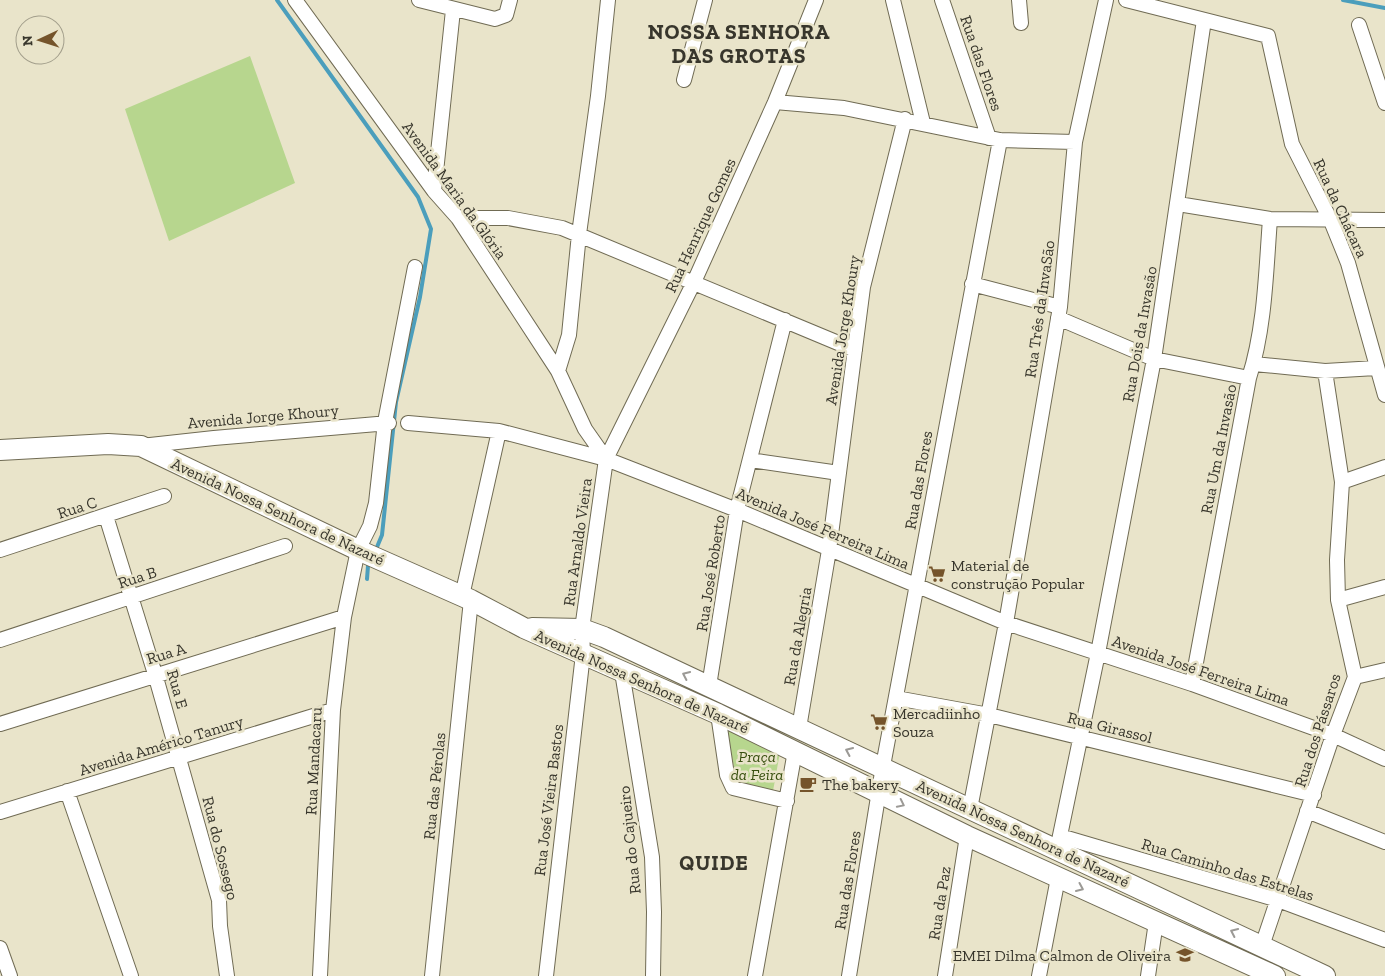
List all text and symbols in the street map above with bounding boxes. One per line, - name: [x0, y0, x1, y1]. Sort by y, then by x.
- street label: Rua das Flores: [956, 13, 1007, 114]
- north arrow: [15, 15, 65, 65]
- district label: NOSSA SENHORA DAS GROTAS: [648, 19, 830, 68]
- text: N: [19, 35, 36, 47]
- street label: Avenida Maria da Glória: [398, 118, 511, 263]
- street label: Rua Henrique Gomes: [661, 155, 740, 295]
- street label: Rua da Chácara: [1309, 156, 1372, 261]
- street label: Rua Três da InvaSão: [1020, 239, 1059, 379]
- street label: Avenida Jorge Khoury: [821, 253, 864, 406]
- street label: Rua Dois da Invasão: [1118, 265, 1161, 404]
- street label: Rua Um da Invasão: [1197, 383, 1240, 516]
- street label: Avenida Jorge Khoury: [187, 400, 340, 433]
- street label: Rua das Flores: [900, 429, 937, 531]
- street label: Avenida Nossa Senhora de Nazaré: [168, 454, 387, 569]
- street label: Rua Arnaldo Vieira: [559, 477, 596, 607]
- street label: Avenida José Ferreira Lima: [733, 483, 912, 574]
- street label: Rua C: [55, 492, 99, 523]
- street label: Rua José Roberto: [692, 513, 729, 633]
- place label: Material de construção Popular: [951, 556, 1085, 593]
- street label: Rua B: [115, 562, 159, 593]
- supermarket icon: Material de construção Popular: [927, 564, 947, 584]
- street label: Rua da Alegria: [779, 585, 816, 687]
- street label: Avenida Nossa Senhora de Nazaré: [532, 625, 752, 737]
- street label: Avenida José Ferreira Lima: [1110, 631, 1292, 710]
- street label: Rua A: [144, 638, 189, 668]
- street label: Rua E: [163, 667, 192, 711]
- one-way arrow: [682, 671, 691, 682]
- street label: Rua dos Pássaros: [1290, 671, 1345, 789]
- place label: Mercadiinho Souza: [893, 704, 980, 741]
- street label: Rua Mandacaru: [301, 706, 326, 816]
- street label: Rua Girassol: [1066, 708, 1154, 747]
- street label: Avenida Américo Tanury: [77, 711, 246, 779]
- supermarket icon: Mercadiinho Souza: [869, 712, 889, 732]
- street label: Rua José Vieira Bastos: [530, 723, 567, 877]
- street label: Rua das Pérolas: [419, 732, 450, 841]
- park label: Praça da Feira: [731, 747, 783, 784]
- one-way arrow: [845, 747, 854, 757]
- cafe icon: The bakery: [798, 774, 818, 794]
- place label: The bakery: [822, 775, 900, 794]
- street label: Avenida Nossa Senhora de Nazaré: [913, 776, 1132, 891]
- street label: Rua do Cajueiro: [614, 785, 645, 895]
- street label: Rua do Sossego: [198, 794, 243, 902]
- one-way arrow: [896, 798, 905, 808]
- street label: Rua das Flores: [830, 829, 865, 931]
- street label: Rua Caminho das Estrelas: [1139, 834, 1316, 905]
- district label: QUIDE: [679, 850, 749, 875]
- street label: Rua da Paz: [924, 865, 955, 941]
- one-way arrow: [1075, 882, 1084, 893]
- one-way arrow: [1230, 928, 1239, 939]
- school or university icon: EMEI Dilma Calmon de Oliveira: [1175, 945, 1195, 965]
- place label: EMEI Dilma Calmon de Oliveira: [953, 946, 1171, 965]

